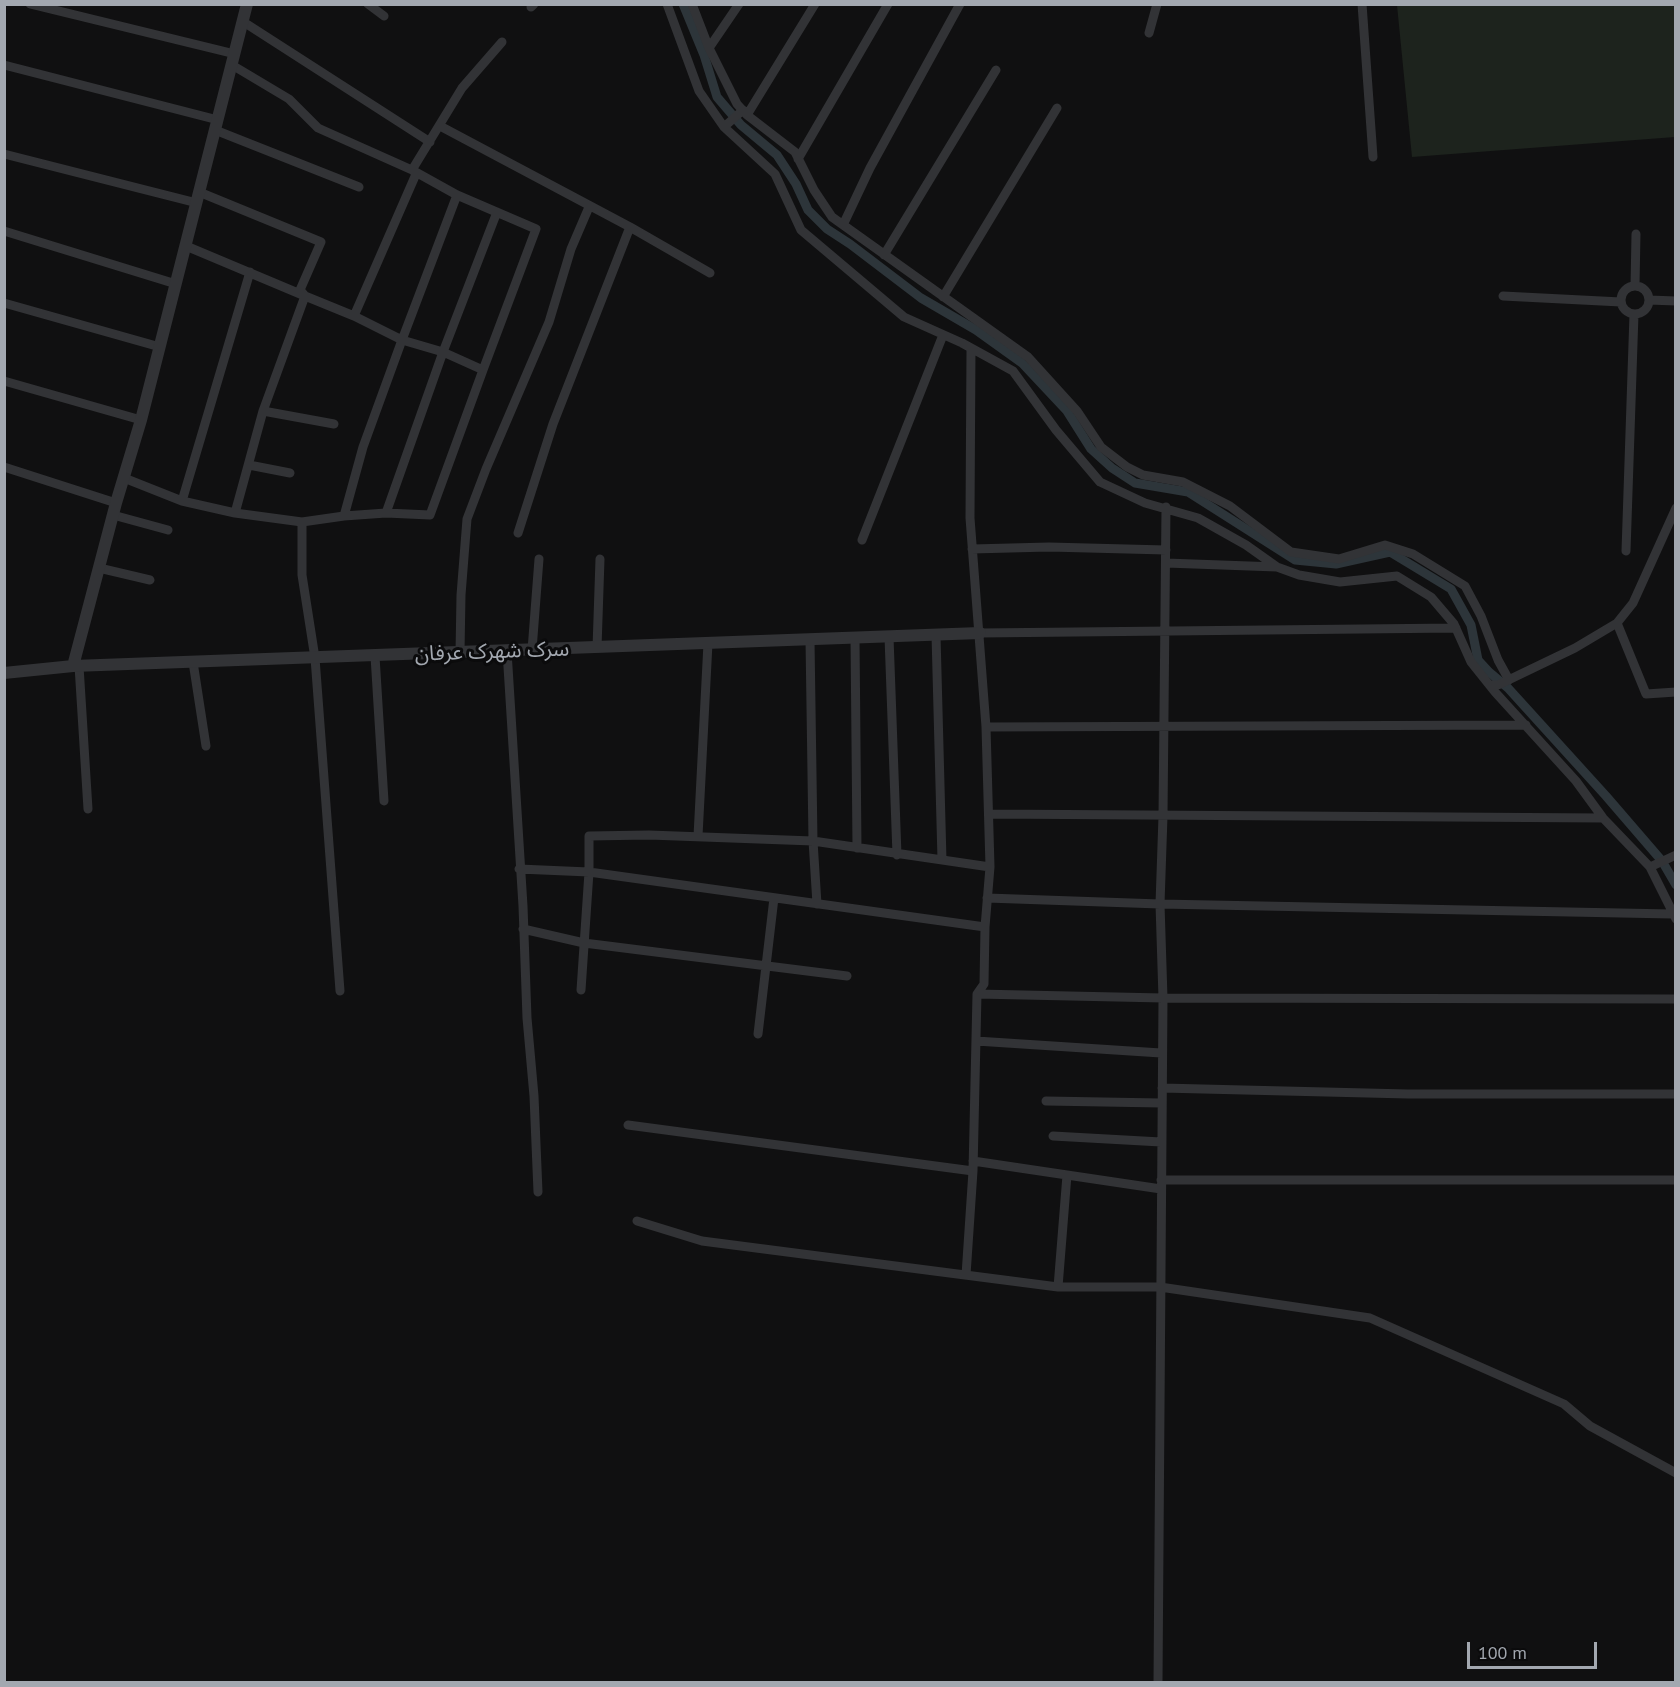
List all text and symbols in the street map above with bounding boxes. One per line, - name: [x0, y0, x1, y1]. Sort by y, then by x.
- street label: سرک شهرک عرفان: [414, 637, 570, 667]
- scale bar: [1470, 1630, 1600, 1668]
- text: 100 m: [1478, 1641, 1527, 1664]

